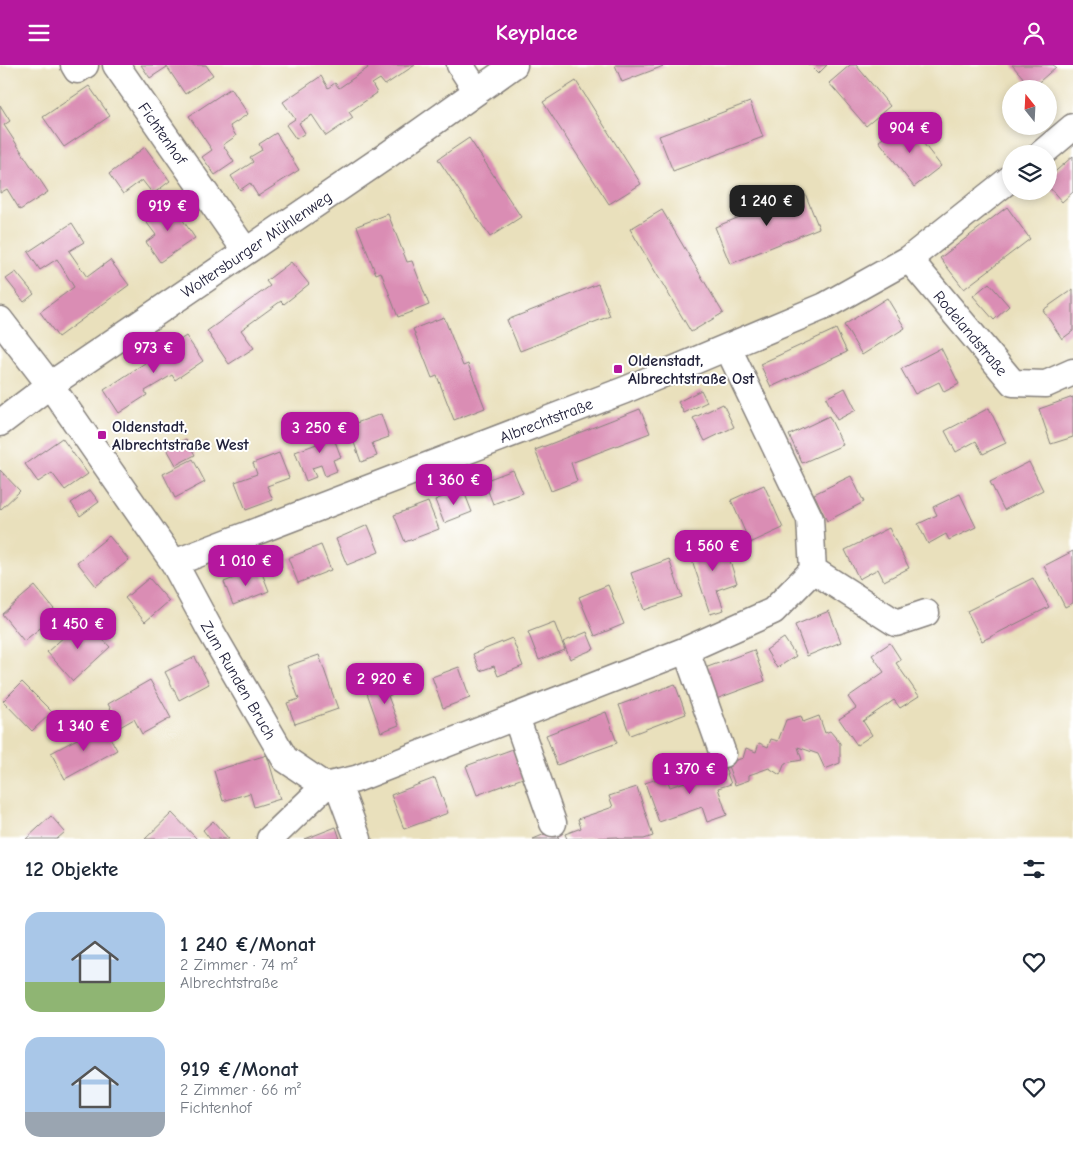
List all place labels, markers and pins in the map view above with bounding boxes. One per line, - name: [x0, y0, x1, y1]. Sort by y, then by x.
- pin: 904 €: [875, 111, 945, 154]
- pin: 1 240 €: [721, 185, 813, 227]
- pin: 919 €: [133, 189, 203, 232]
- pin: 973 €: [119, 331, 189, 374]
- place label: Oldenstadt, Albrechtstraße Ost: [628, 352, 755, 388]
- marker: Oldenstadt, Albrechtstraße Ost: [612, 363, 624, 375]
- pin: 3 250 €: [274, 411, 366, 454]
- place label: Oldenstadt, Albrechtstraße West: [112, 418, 249, 454]
- marker: Oldenstadt, Albrechtstraße West: [96, 429, 108, 441]
- pin: 1 360 €: [408, 463, 500, 506]
- pin: 1 560 €: [667, 529, 759, 572]
- pin: 1 010 €: [200, 545, 292, 587]
- pin: 1 450 €: [32, 607, 124, 650]
- pin: 2 920 €: [339, 663, 431, 705]
- pin: 1 340 €: [38, 709, 130, 752]
- pin: 1 370 €: [644, 753, 736, 795]

